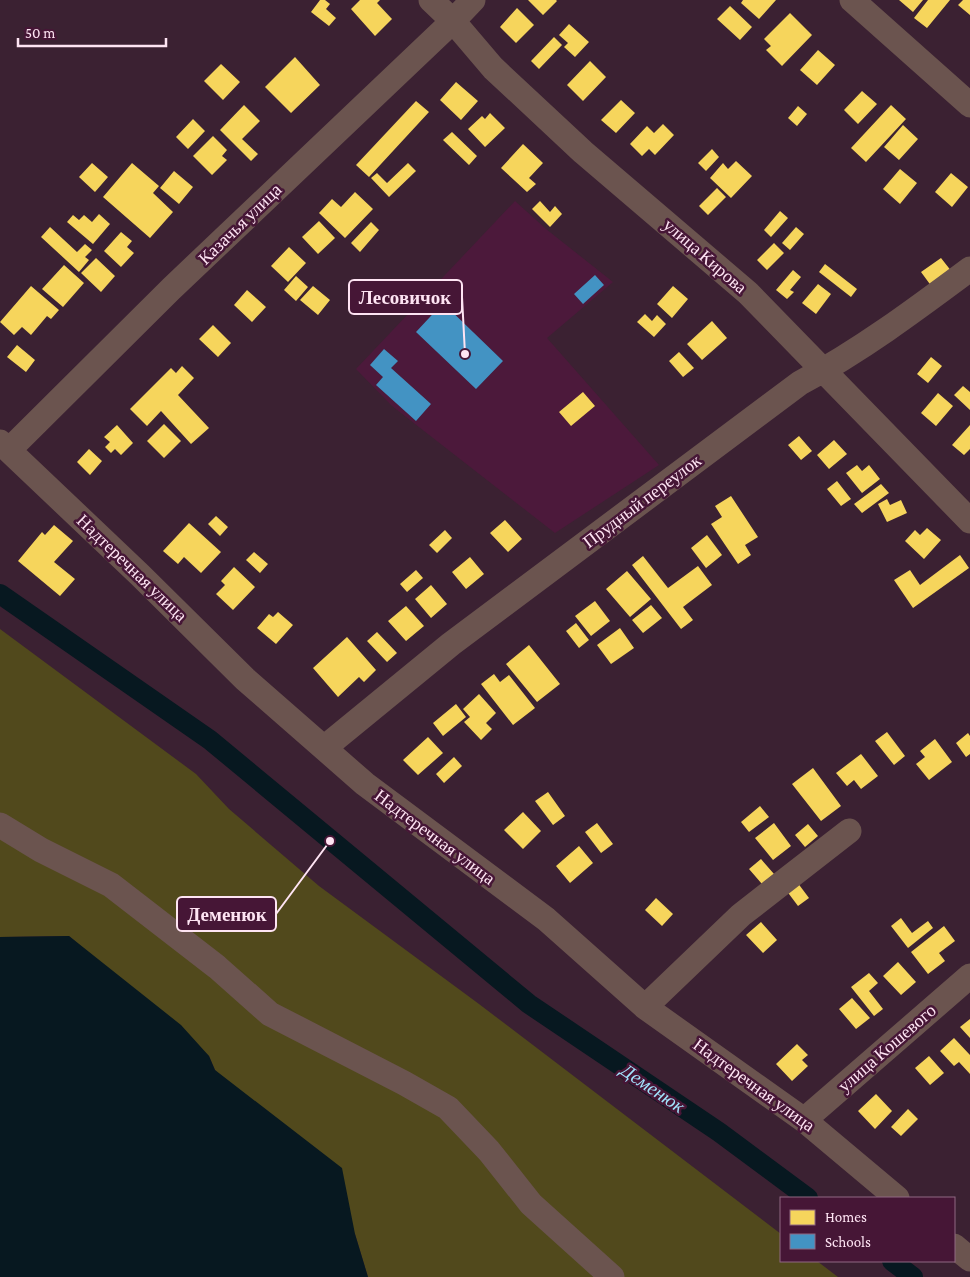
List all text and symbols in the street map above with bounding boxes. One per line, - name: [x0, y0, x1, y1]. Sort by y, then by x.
- scale bar: [18, 15, 165, 47]
- text: 50 m: [25, 25, 55, 41]
- street label: Казачья улица: [194, 179, 286, 269]
- street label: улица Кирова: [659, 214, 751, 298]
- callout: Лесовичок: [349, 280, 462, 314]
- text: Лесовичок: [359, 287, 451, 308]
- street label: Прудный переулок: [579, 450, 705, 552]
- street label: Надтеречная улица: [73, 510, 191, 626]
- street label: Надтеречная улица: [371, 785, 499, 889]
- callout: Деменюк: [177, 897, 276, 931]
- text: Деменюк: [187, 904, 267, 925]
- street label: улица Кошевого: [834, 1000, 940, 1096]
- street label: Надтеречная улица: [689, 1034, 819, 1136]
- water label: Деменюк: [615, 1058, 690, 1118]
- legend: [780, 1197, 955, 1262]
- text: Homes: [825, 1209, 867, 1225]
- text: Schools: [825, 1234, 871, 1250]

